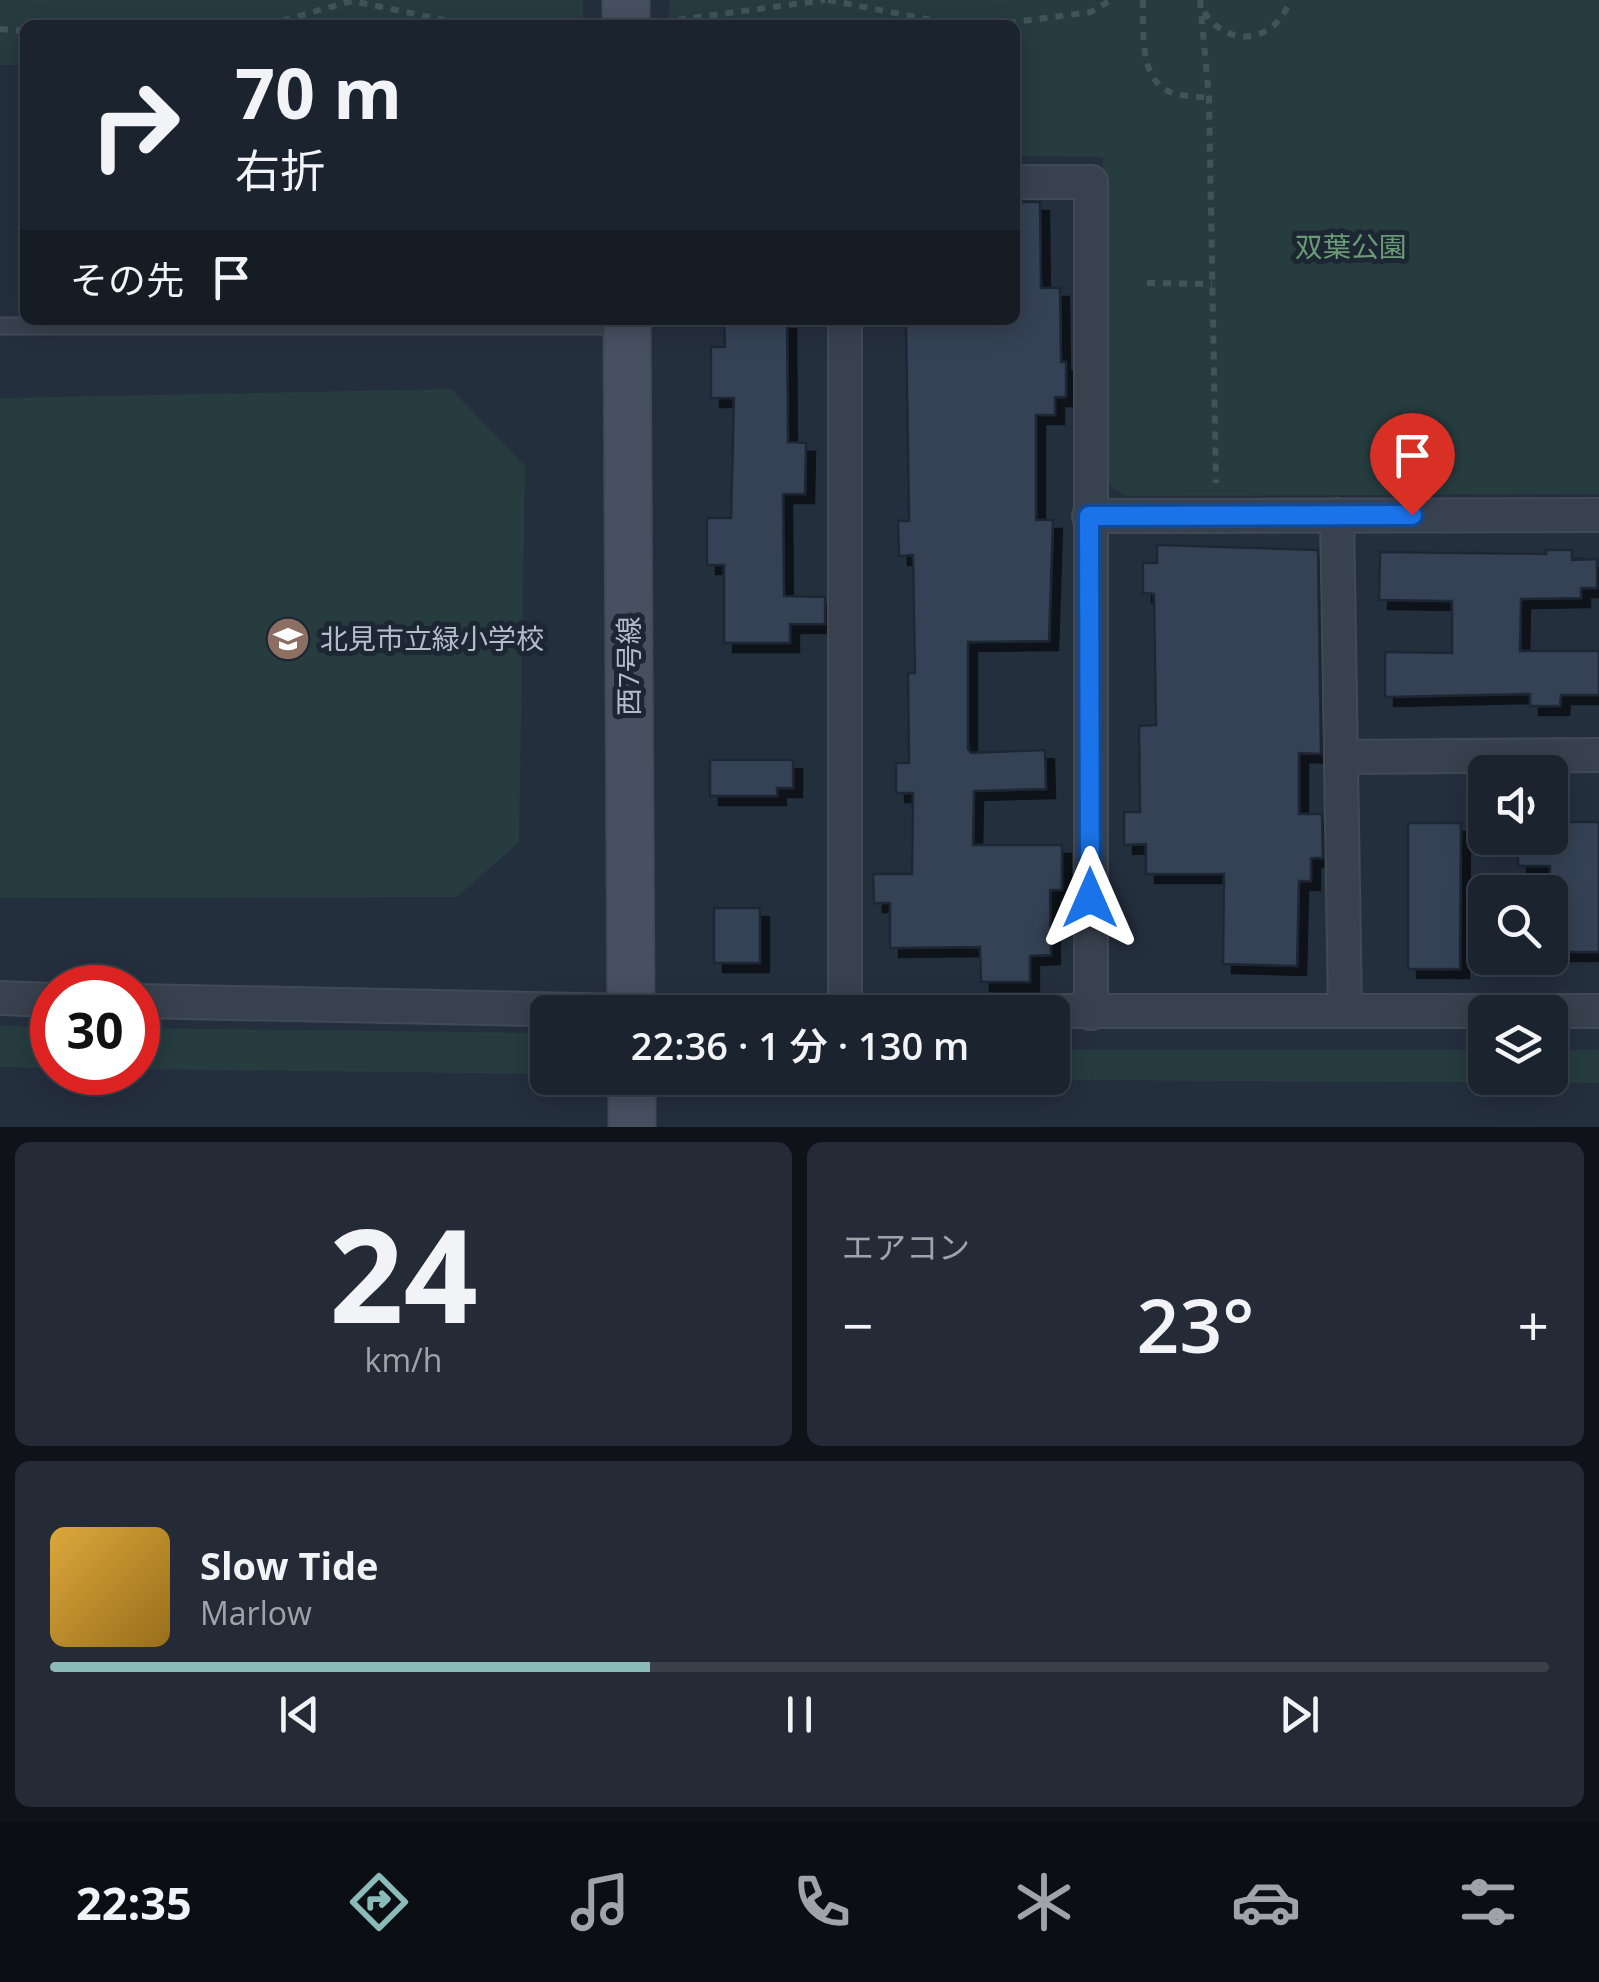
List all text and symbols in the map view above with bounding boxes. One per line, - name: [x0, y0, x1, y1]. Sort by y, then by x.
- text: 70 m: [235, 44, 402, 140]
- icon: right: [70, 60, 200, 190]
- text: 右折: [235, 139, 325, 200]
- park label: 双葉公園: [1295, 227, 1407, 265]
- icon: arrive: [204, 250, 259, 305]
- text: その先: [70, 253, 184, 305]
- pin: [1370, 413, 1455, 516]
- icon: arrive: [1385, 428, 1440, 483]
- school or university icon: 北見市立緑小学校: [265, 616, 311, 662]
- street label: 西7号線: [609, 616, 647, 716]
- place label: 北見市立緑小学校: [320, 619, 544, 657]
- map controls: [1468, 755, 1568, 1095]
- button: sound: [1468, 755, 1568, 855]
- position arrow: [1038, 846, 1142, 950]
- button: search: [1468, 875, 1568, 975]
- speed limit sign: 30: [30, 965, 160, 1095]
- button: layers: [1468, 995, 1568, 1095]
- text: 22:36 · 1 分 · 130 m: [631, 1019, 969, 1071]
- text: 24: [329, 1184, 478, 1361]
- text: エアコン: [842, 1225, 970, 1268]
- text: 23°: [1137, 1273, 1254, 1375]
- text: −: [842, 1287, 873, 1362]
- text: +: [1518, 1287, 1549, 1362]
- text: km/h: [365, 1338, 442, 1381]
- text: Slow Tide: [200, 1539, 379, 1591]
- text: Marlow: [200, 1591, 312, 1634]
- icon: previous: [272, 1687, 327, 1742]
- icon: pause: [772, 1687, 827, 1742]
- icon: next: [1272, 1687, 1327, 1742]
- icon: directions: [344, 1867, 414, 1937]
- icon: music: [565, 1867, 635, 1937]
- icon: phone: [787, 1867, 857, 1937]
- icon: climate: [1009, 1867, 1079, 1937]
- icon: car: [1231, 1867, 1301, 1937]
- icon: filters: [1453, 1867, 1523, 1937]
- text: 22:35: [76, 1872, 192, 1933]

